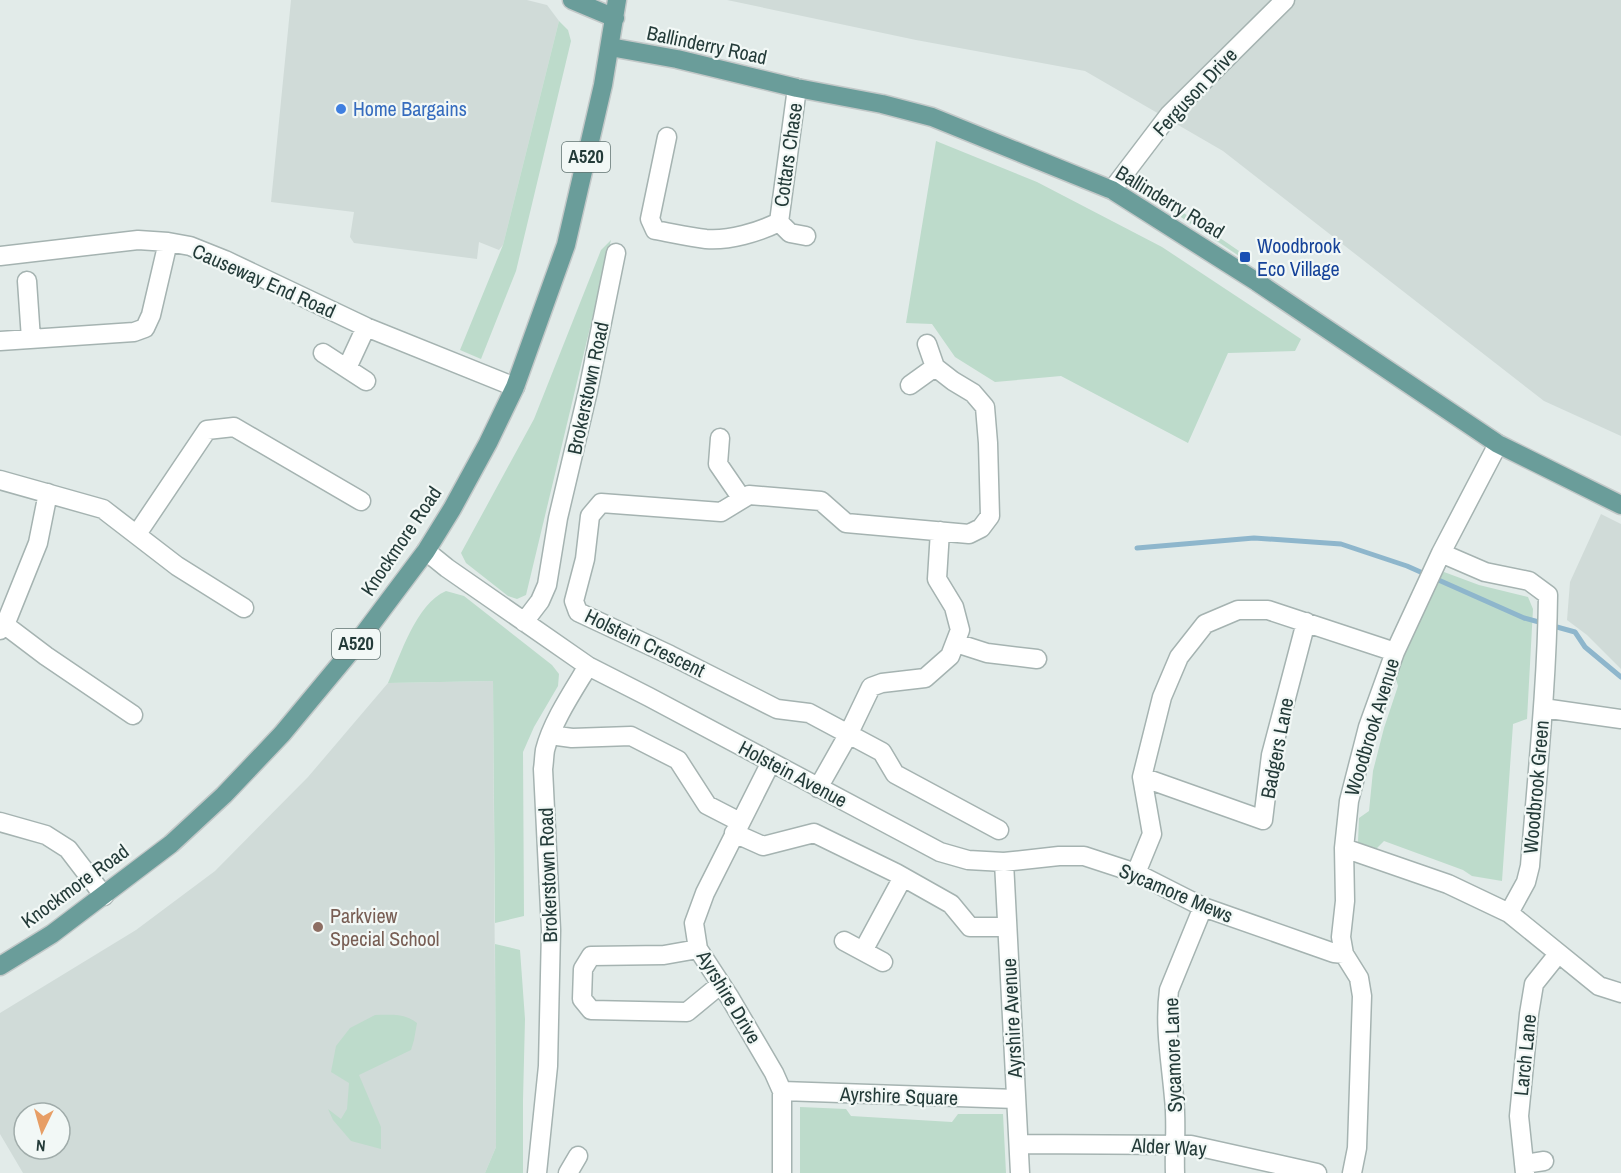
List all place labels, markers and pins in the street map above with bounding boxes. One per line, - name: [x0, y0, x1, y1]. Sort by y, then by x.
- place label: Home Bargains: [353, 95, 467, 122]
- marker: Home Bargains: [334, 102, 348, 116]
- place label: Woodbrook Eco Village: [1257, 232, 1341, 282]
- marker: Woodbrook Eco Village: [1238, 250, 1252, 264]
- place label: Parkview Special School: [330, 902, 439, 952]
- marker: Parkview Special School: [311, 920, 325, 934]

